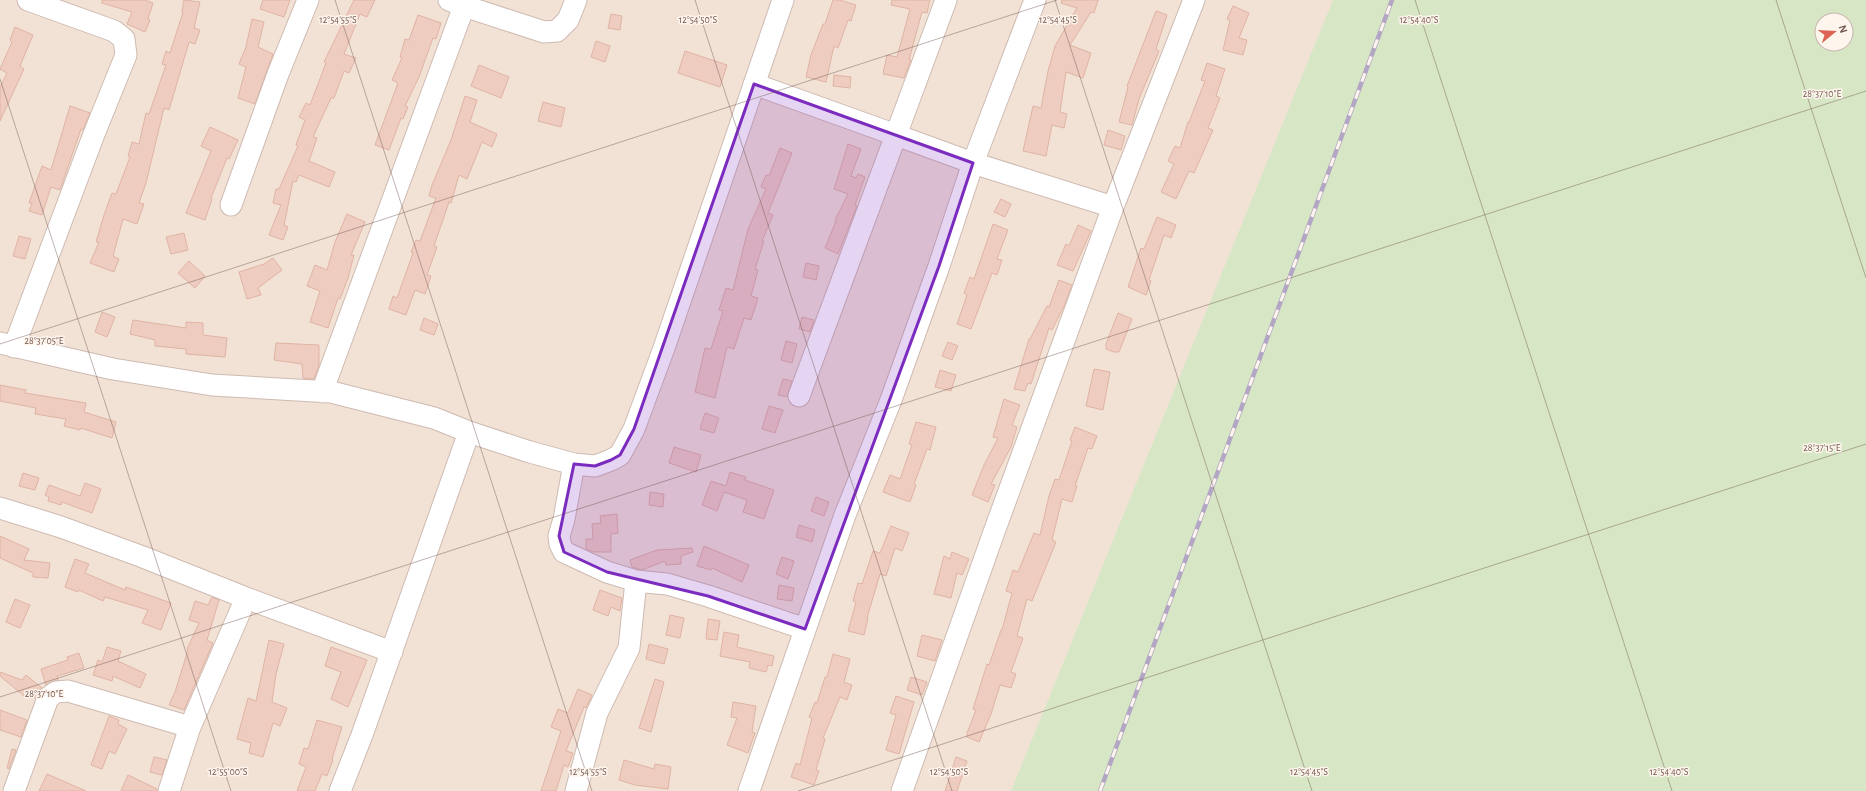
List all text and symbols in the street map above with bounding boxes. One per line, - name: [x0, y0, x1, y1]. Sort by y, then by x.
- north arrow: [1814, 12, 1854, 52]
- text: 12°54'55"S: [319, 15, 357, 25]
- text: 12°54'50"S: [679, 15, 718, 25]
- text: 12°54'45"S: [1039, 15, 1077, 25]
- text: 12°54'40"S: [1399, 15, 1439, 25]
- text: N: [1837, 24, 1849, 34]
- text: 28°37'10"E: [1803, 89, 1841, 99]
- text: 28°37'05"E: [24, 336, 64, 346]
- text: 28°37'15"E: [1803, 443, 1841, 453]
- text: 28°37'10"E: [25, 689, 63, 699]
- text: 12°55'00"S: [208, 767, 248, 777]
- text: 12°54'55"S: [569, 767, 607, 777]
- text: 12°54'50"S: [930, 767, 969, 777]
- text: 12°54'45"S: [1290, 767, 1328, 777]
- text: 12°54'40"S: [1649, 767, 1689, 777]

